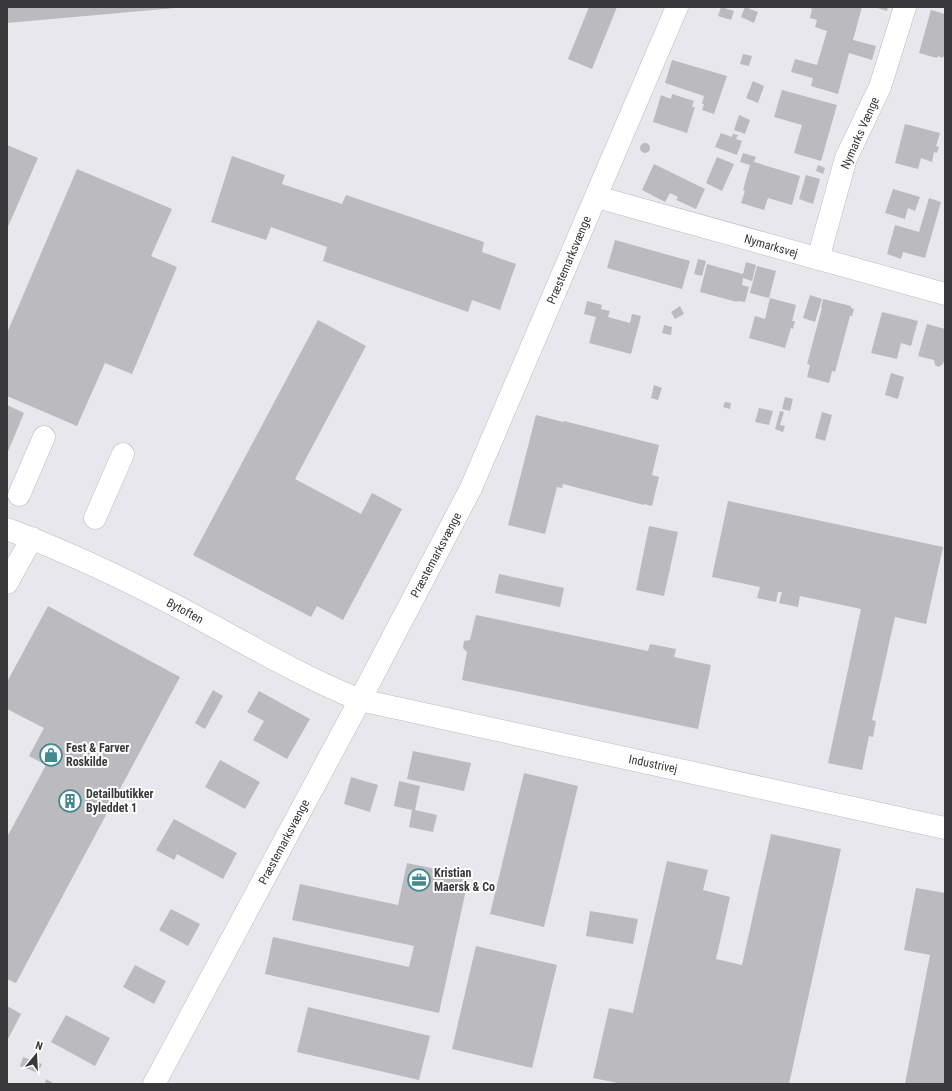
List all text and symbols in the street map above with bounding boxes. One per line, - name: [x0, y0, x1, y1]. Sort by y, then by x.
- street label: Nymarks Vænge: [838, 94, 882, 171]
- street label: Præstemarksvænge: [544, 214, 594, 306]
- street label: Nymarksvej: [743, 232, 799, 260]
- street label: Præstemarksvænge: [408, 510, 464, 600]
- street label: Bytoften: [164, 595, 206, 627]
- place label: Fest & Farver Roskilde: [66, 741, 129, 769]
- shop icon: Fest & Farver Roskilde: [38, 742, 64, 768]
- street label: Industrivej: [627, 752, 679, 776]
- place label: Detailbutikker Byleddet 1: [86, 787, 154, 815]
- building icon: Detailbutikker Byleddet 1: [57, 788, 83, 814]
- street label: Præstemarksvænge: [256, 797, 312, 887]
- place label: Kristian Maersk & Co: [434, 866, 495, 894]
- office icon: Kristian Maersk & Co: [406, 867, 432, 893]
- north arrow: [16, 1035, 56, 1075]
- text: N: [34, 1039, 44, 1053]

